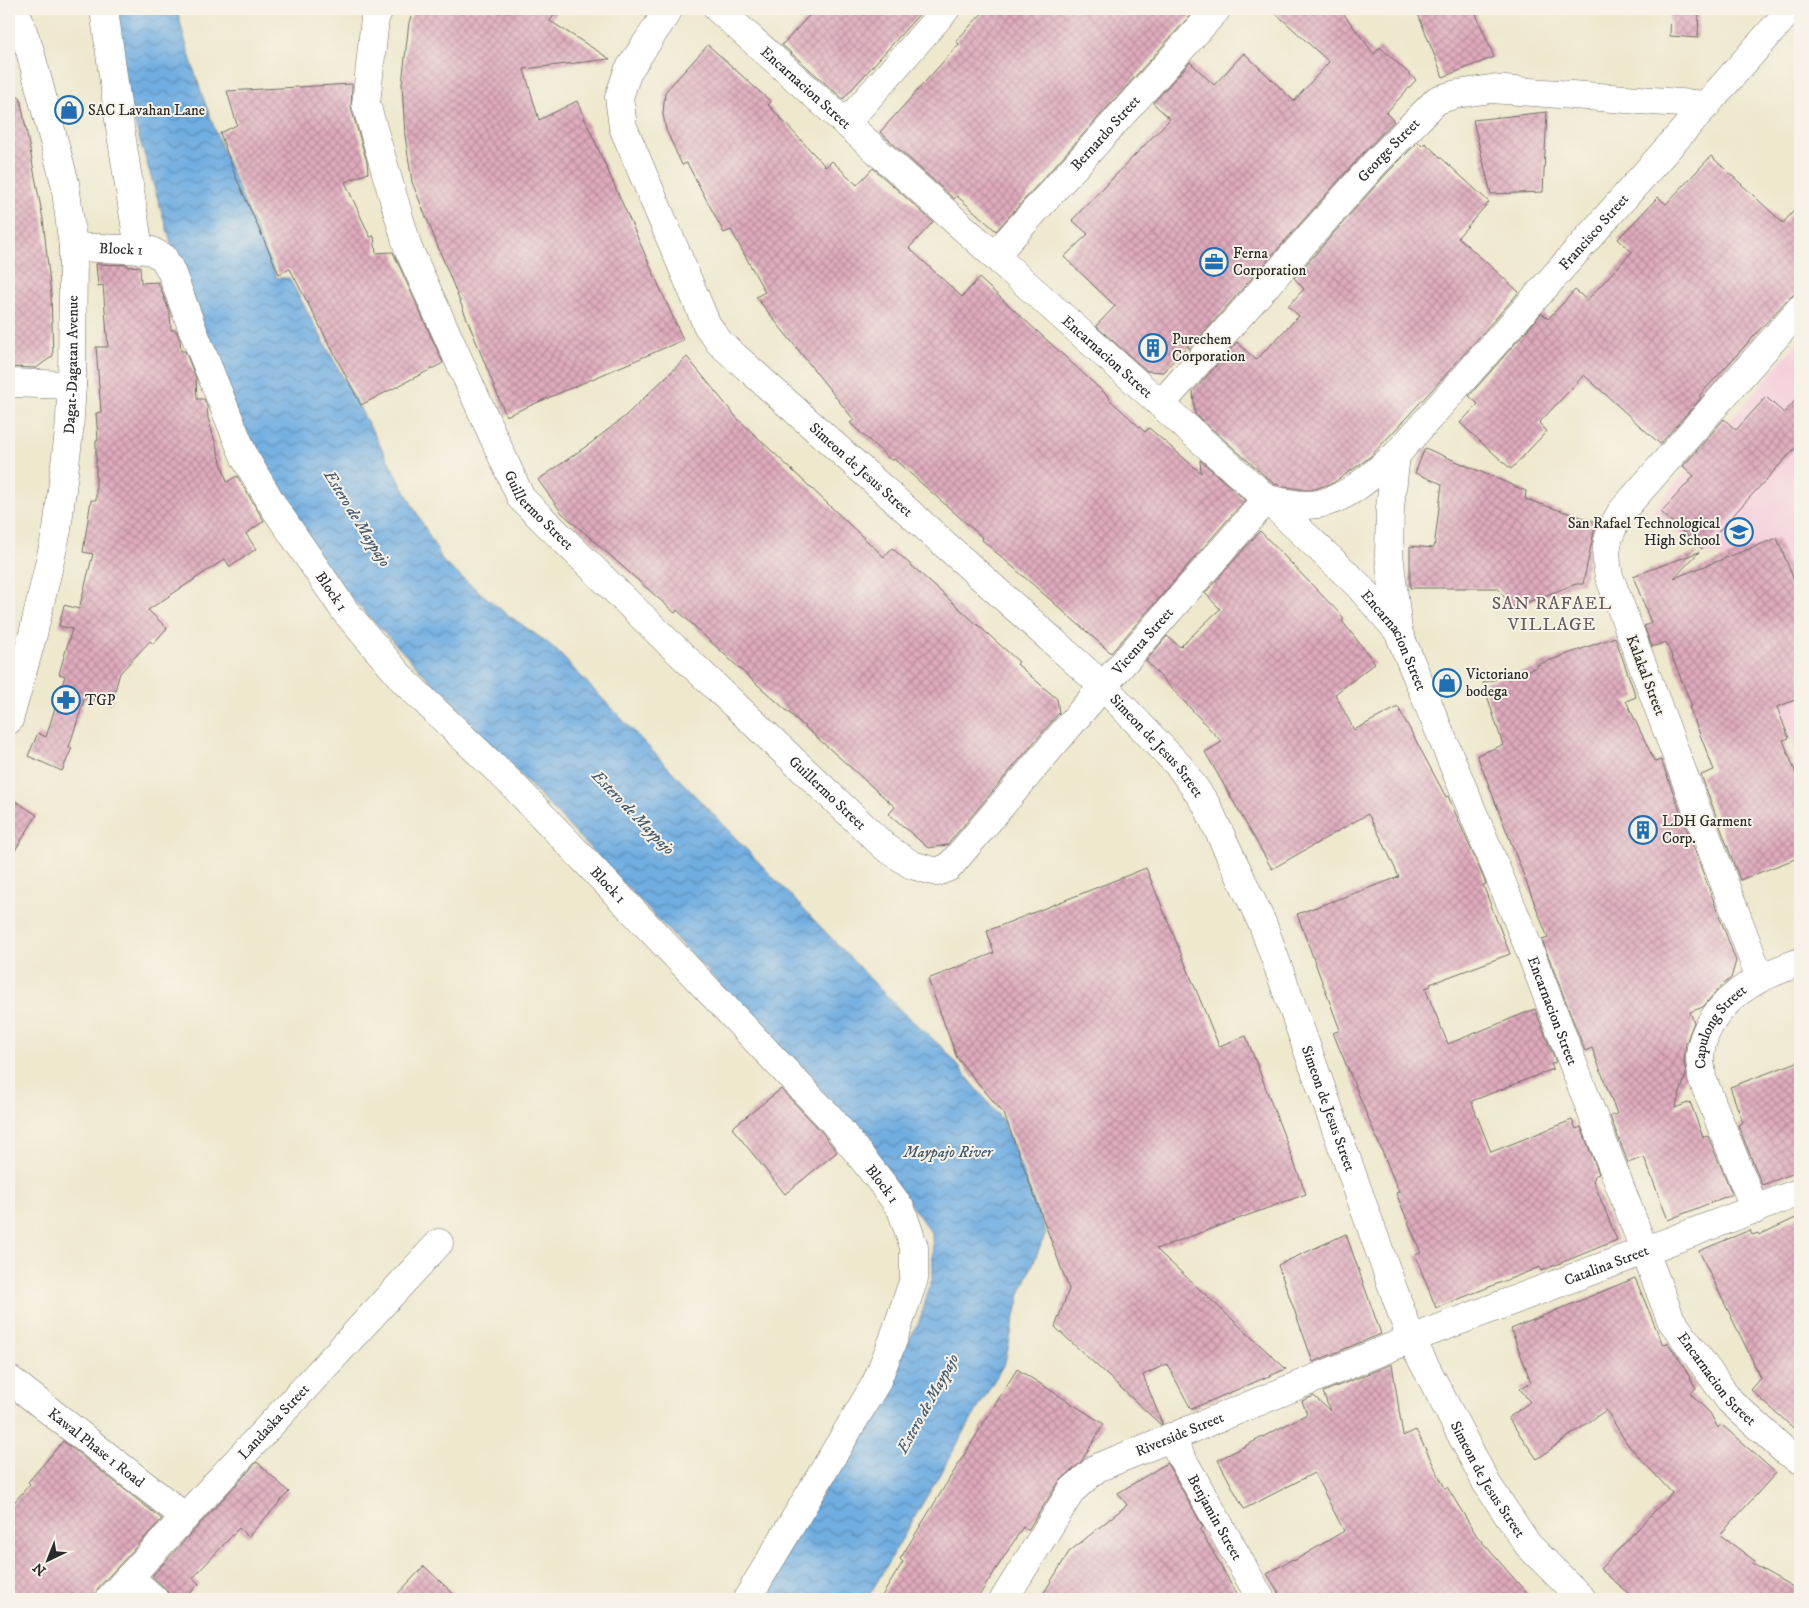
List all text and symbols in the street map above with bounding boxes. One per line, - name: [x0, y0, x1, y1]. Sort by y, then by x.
- street label: Encarnacion Street: [756, 42, 855, 134]
- street label: Bernardo Street: [1067, 92, 1144, 175]
- shop icon: SAC Lavahan Lane: [54, 95, 84, 125]
- place label: SAC Lavahan Lane: [88, 101, 205, 120]
- street label: George Street: [1354, 114, 1424, 186]
- street label: Francisco Street: [1555, 190, 1633, 274]
- street label: Block 1: [99, 239, 143, 260]
- place label: Ferna Corporation: [1233, 244, 1306, 280]
- office icon: Ferna Corporation: [1199, 247, 1229, 277]
- street label: Dagat-Dagatan Avenue: [60, 295, 83, 435]
- street label: Encarnacion Street: [1058, 311, 1157, 403]
- place label: Purechem Corporation: [1172, 330, 1245, 366]
- building icon: Purechem Corporation: [1138, 333, 1168, 363]
- street label: Simeon de Jesus Street: [805, 419, 917, 521]
- water label: Estero de Maypajo: [319, 466, 395, 571]
- street label: Guillermo Street: [500, 467, 578, 554]
- place label: San Rafael Technological High School: [1568, 514, 1720, 550]
- school or university icon: San Rafael Technological High School: [1724, 517, 1754, 547]
- street label: Block 1: [311, 568, 351, 615]
- street label: Encarnacion Street: [1356, 586, 1431, 694]
- district label: SAN RAFAEL VILLAGE: [1492, 593, 1612, 636]
- street label: Vicenta Street: [1108, 603, 1178, 680]
- street label: Kalakal Street: [1621, 632, 1670, 718]
- place label: Victoriano bodega: [1465, 665, 1529, 701]
- shop icon: Victoriano bodega: [1432, 668, 1462, 698]
- pharmacy icon: TGP: [51, 685, 81, 715]
- street label: Simeon de Jesus Street: [1106, 690, 1208, 801]
- place label: TGP: [85, 691, 116, 710]
- street label: Guillermo Street: [785, 752, 870, 834]
- water label: Estero de Maypajo: [587, 765, 679, 859]
- place label: LDH Garment Corp.: [1662, 812, 1752, 848]
- building icon: LDH Garment Corp.: [1628, 815, 1658, 845]
- street label: Block 1: [586, 863, 630, 908]
- street label: Encarnacion Street: [1523, 954, 1582, 1068]
- street label: Capulong Street: [1691, 980, 1751, 1070]
- street label: Simeon de Jesus Street: [1297, 1043, 1359, 1174]
- water label: Maypajo River: [903, 1142, 994, 1162]
- street label: Block 1: [861, 1161, 903, 1207]
- street label: Catalina Street: [1562, 1241, 1652, 1290]
- street label: Encarnacion Street: [1673, 1329, 1760, 1430]
- water label: Estero de Maypajo: [892, 1350, 963, 1457]
- street label: Landaska Street: [234, 1380, 314, 1464]
- street label: Kawal Phase 1 Road: [44, 1404, 149, 1492]
- street label: Riverside Street: [1133, 1408, 1227, 1461]
- street label: Simeon de Jesus Street: [1446, 1418, 1529, 1542]
- street label: Benjamin Street: [1183, 1471, 1246, 1564]
- north arrow: [22, 1536, 72, 1586]
- text: N: [29, 1558, 50, 1579]

